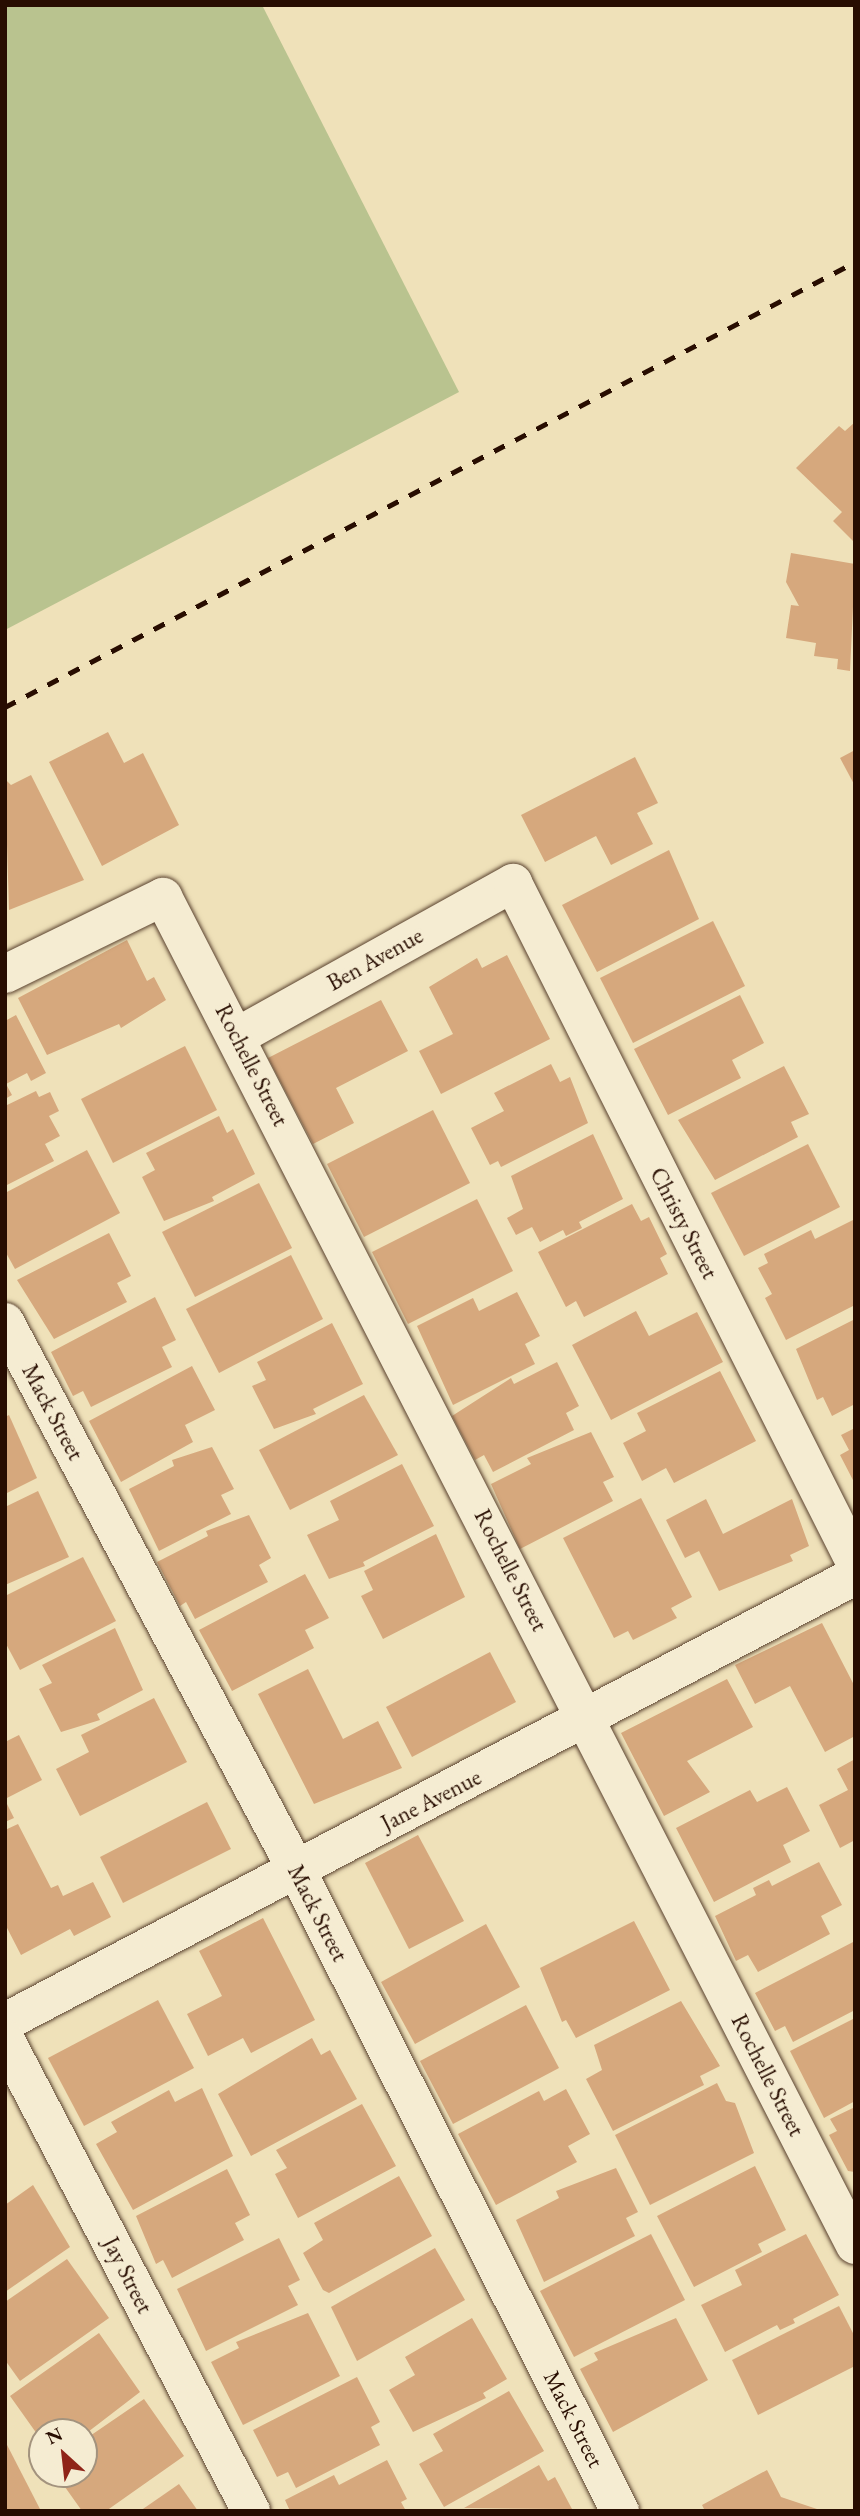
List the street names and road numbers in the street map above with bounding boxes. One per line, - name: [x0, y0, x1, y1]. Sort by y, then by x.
- street label: Ben Avenue: [322, 921, 428, 997]
- street label: Rochelle Street: [209, 999, 295, 1131]
- street label: Christy Street: [644, 1163, 724, 1283]
- street label: Mack Street: [16, 1359, 90, 1465]
- street label: Rochelle Street: [468, 1504, 554, 1636]
- street label: Jane Avenue: [376, 1763, 486, 1837]
- street label: Mack Street: [282, 1860, 354, 1966]
- street label: Rochelle Street: [725, 2009, 811, 2141]
- street label: Jay Street: [97, 2232, 159, 2318]
- street label: Mack Street: [538, 2366, 610, 2472]

